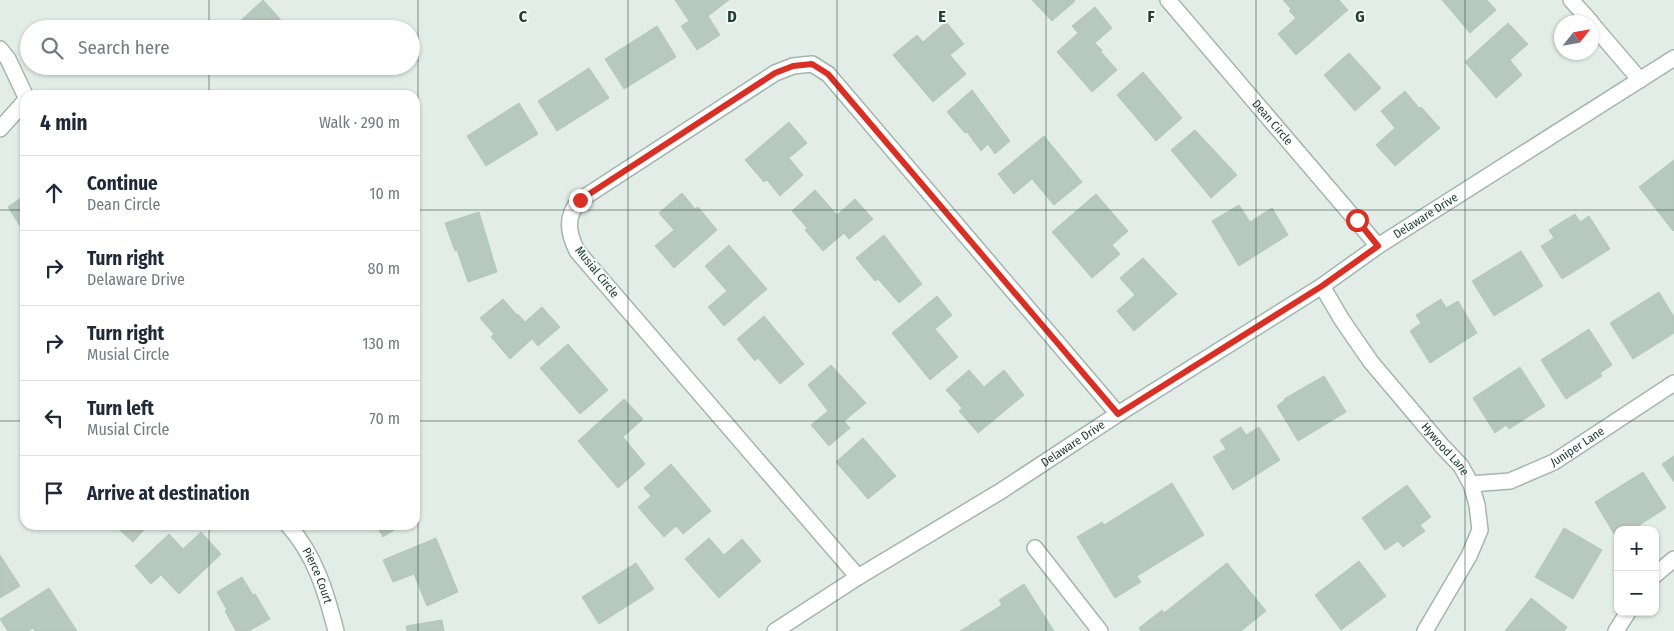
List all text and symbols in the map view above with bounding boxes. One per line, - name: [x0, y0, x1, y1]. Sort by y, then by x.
- text: C: [519, 7, 528, 26]
- text: D: [727, 7, 737, 26]
- text: E: [938, 7, 946, 26]
- text: F: [1147, 7, 1155, 26]
- text: G: [1355, 7, 1365, 26]
- north arrow: [1554, 15, 1599, 60]
- search box: [20, 20, 420, 75]
- icon: search: [38, 34, 66, 62]
- text: Search here: [78, 36, 170, 59]
- street label: Dean Circle: [1249, 97, 1296, 148]
- text: 4 min: [40, 110, 88, 136]
- text: Walk · 290 m: [319, 113, 400, 132]
- text: Continue: [87, 172, 158, 195]
- icon: ahead: [40, 179, 68, 207]
- text: 10 m: [369, 184, 400, 203]
- route end: [569, 189, 592, 212]
- street label: Delaware Drive: [1391, 190, 1460, 241]
- text: Dean Circle: [87, 195, 160, 214]
- route start: [1346, 209, 1369, 232]
- street label: Musial Circle: [572, 244, 622, 300]
- text: Turn right: [87, 247, 164, 270]
- icon: right: [40, 254, 68, 282]
- text: 80 m: [368, 259, 400, 278]
- text: Delaware Drive: [87, 270, 185, 289]
- text: Turn right: [87, 322, 164, 345]
- icon: right: [40, 329, 68, 357]
- text: 130 m: [362, 334, 400, 353]
- text: Musial Circle: [87, 345, 169, 364]
- text: Turn left: [87, 397, 154, 420]
- icon: left: [40, 404, 68, 432]
- text: 70 m: [369, 409, 400, 428]
- street label: Delaware Drive: [1038, 418, 1108, 470]
- text: Musial Circle: [87, 420, 169, 439]
- street label: Hywood Lane: [1418, 420, 1472, 478]
- street label: Juniper Lane: [1549, 424, 1607, 470]
- icon: arrive: [40, 479, 68, 507]
- text: Arrive at destination: [87, 482, 250, 505]
- map controls: [1614, 526, 1659, 616]
- button: +: [1614, 526, 1659, 571]
- street label: Pierce Court: [299, 545, 335, 605]
- button: −: [1614, 571, 1659, 616]

